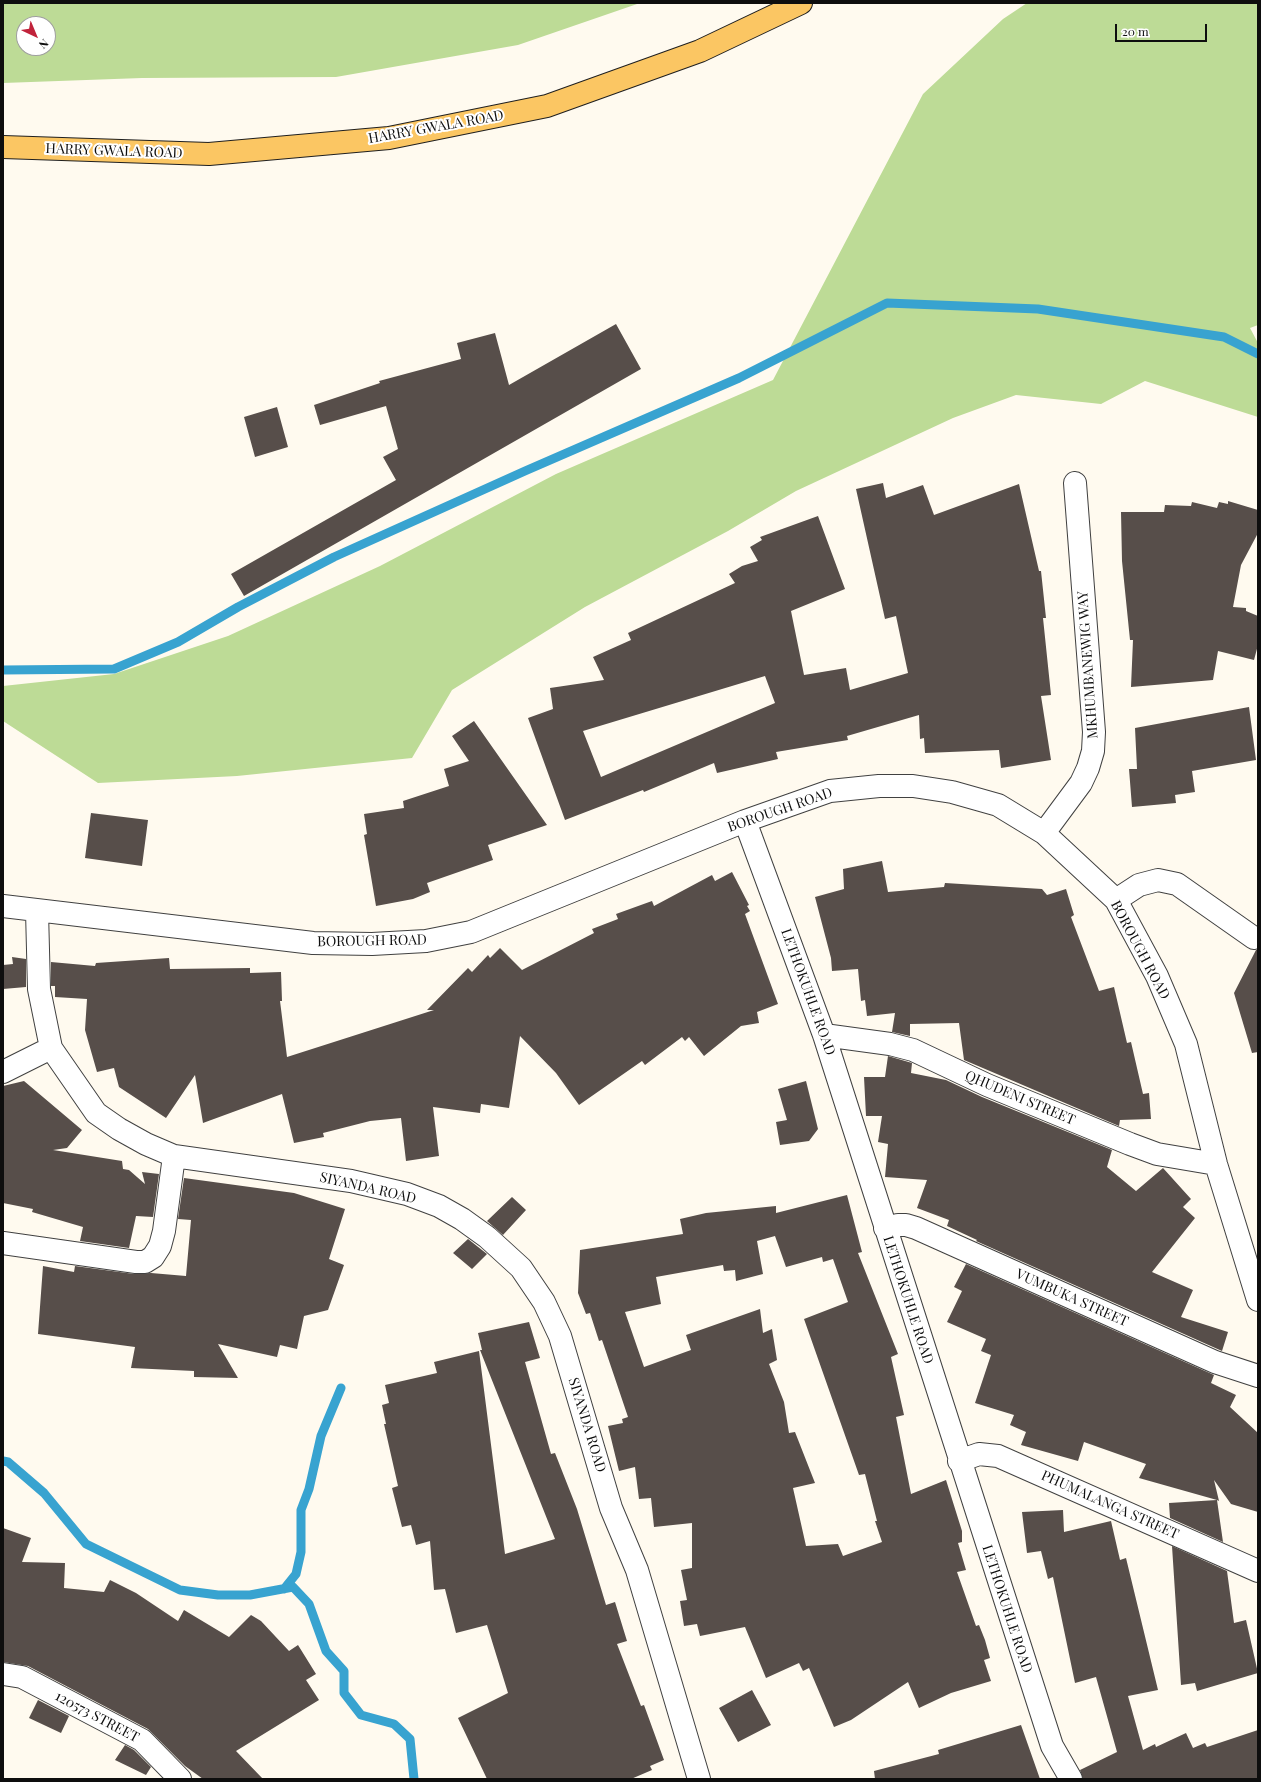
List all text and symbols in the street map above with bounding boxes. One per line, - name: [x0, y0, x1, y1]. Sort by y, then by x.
- north arrow: [16, 16, 56, 56]
- scale bar: [1117, 16, 1209, 42]
- text: 20 m: [1122, 23, 1149, 39]
- text: N: [36, 36, 52, 52]
- street label: HARRY GWALA ROAD: [367, 107, 505, 147]
- street label: HARRY GWALA ROAD: [45, 140, 183, 162]
- street label: MKHUMBANEWIG WAY: [1074, 591, 1102, 739]
- street label: BOROUGH ROAD: [725, 784, 835, 836]
- street label: BOROUGH ROAD: [1107, 898, 1173, 1002]
- street label: LETHOKUHLE ROAD: [777, 926, 839, 1058]
- street label: BOROUGH ROAD: [317, 932, 427, 950]
- street label: QHUDENI STREET: [962, 1067, 1078, 1129]
- street label: SIYANDA ROAD: [318, 1169, 418, 1207]
- street label: LETHOKUHLE ROAD: [879, 1234, 937, 1366]
- street label: VUMBUKA STREET: [1013, 1266, 1131, 1330]
- street label: SIYANDA ROAD: [565, 1376, 609, 1474]
- street label: PHUMALANGA STREET: [1039, 1467, 1181, 1543]
- street label: LETHOKUHLE ROAD: [978, 1543, 1036, 1675]
- street label: 120573 STREET: [52, 1688, 142, 1746]

